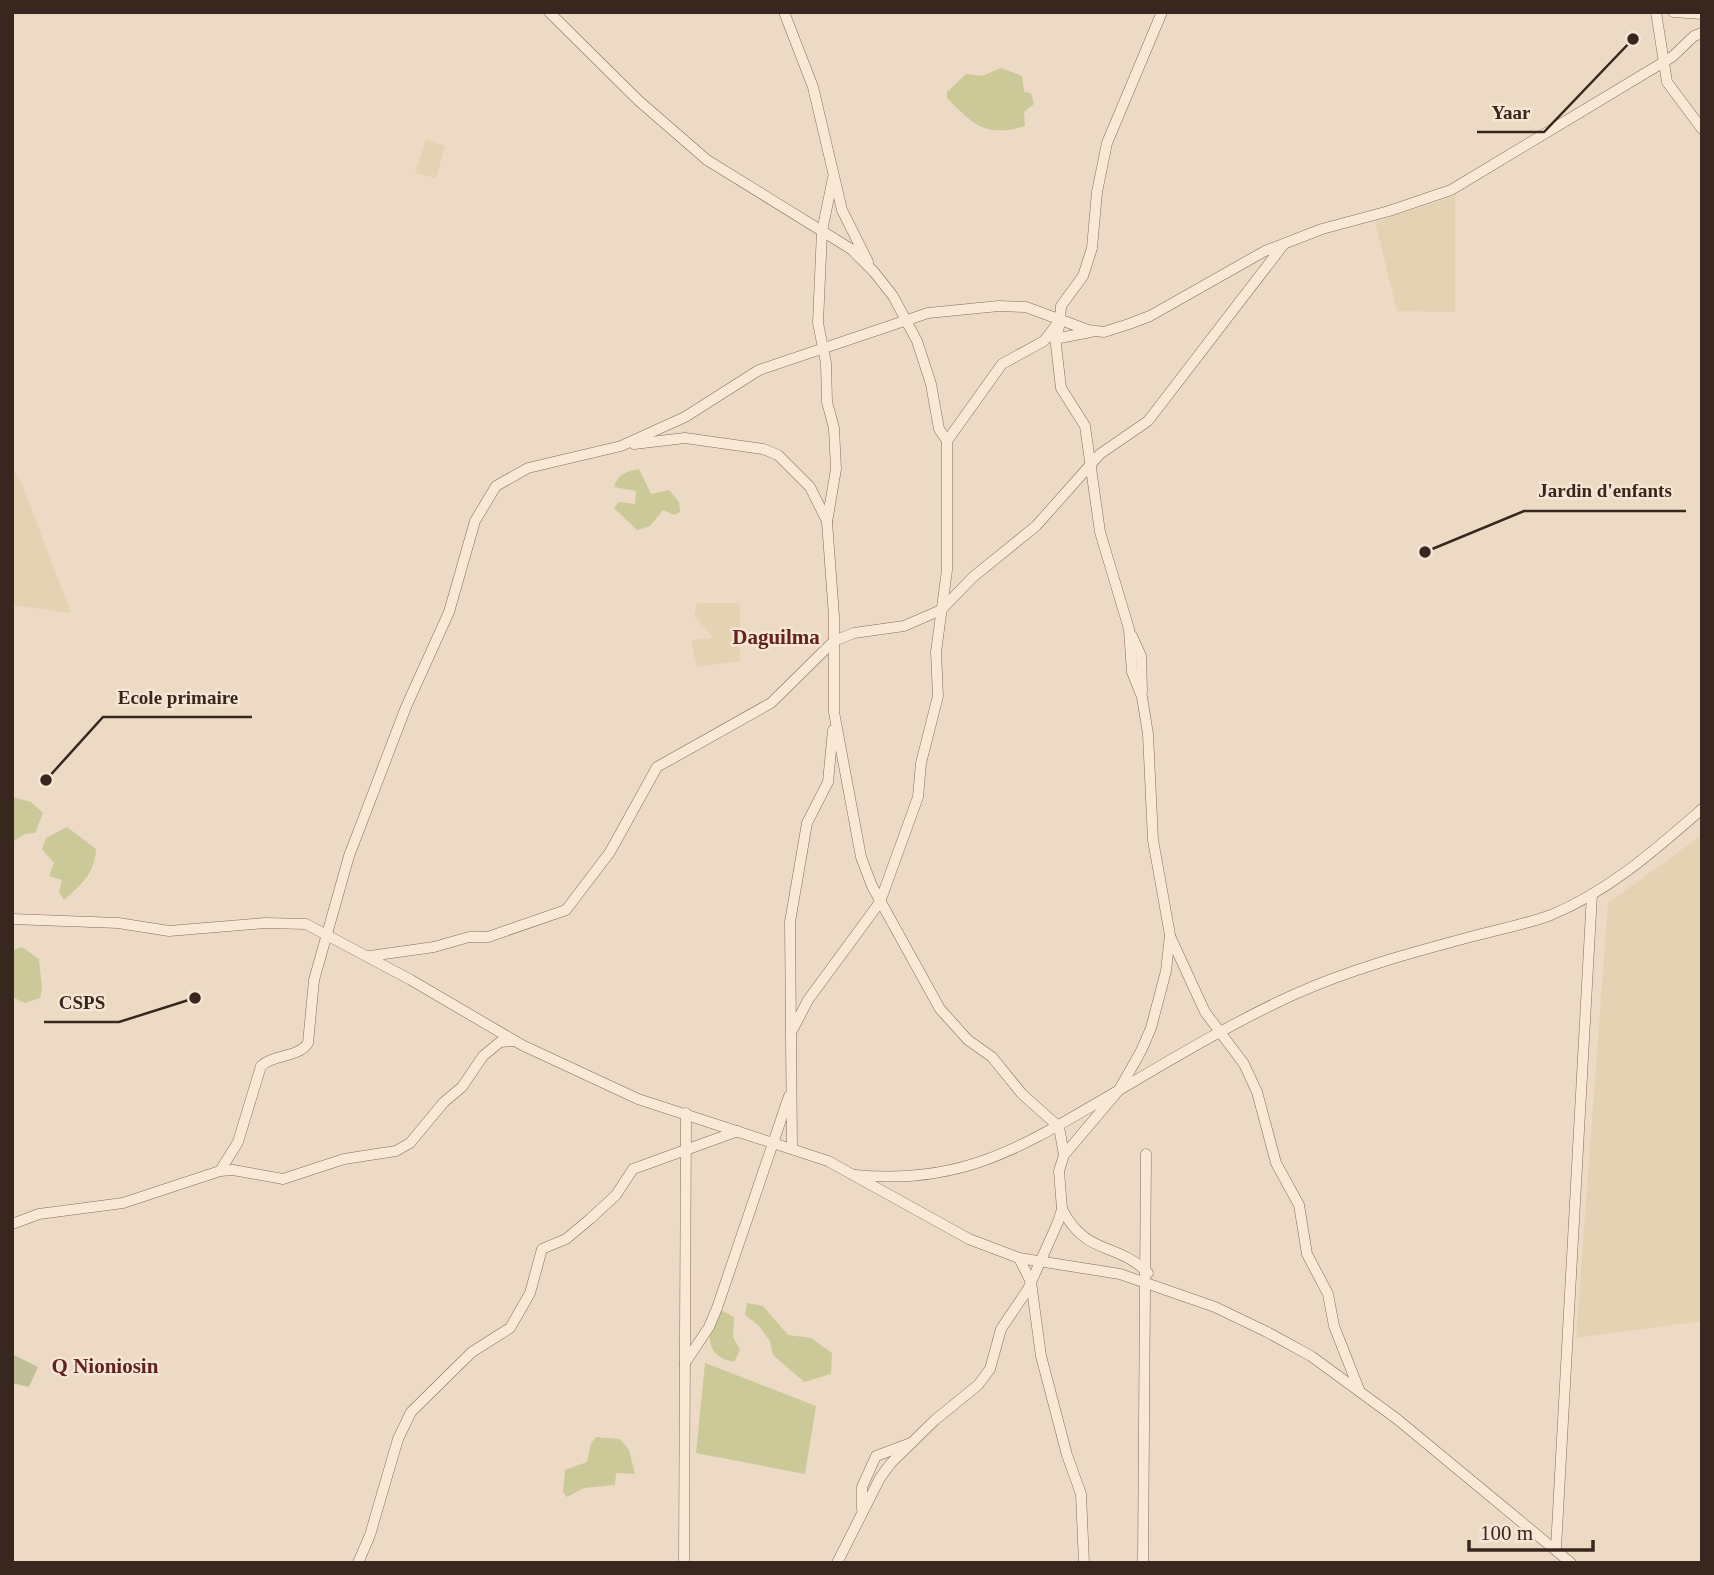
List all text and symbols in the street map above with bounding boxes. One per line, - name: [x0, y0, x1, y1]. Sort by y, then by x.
- callout: Yaar: [1477, 92, 1544, 132]
- text: Yaar: [1491, 102, 1531, 123]
- callout: Jardin d'enfants: [1524, 471, 1686, 511]
- text: Jardin d'enfants: [1538, 480, 1672, 501]
- district label: Daguilma: [732, 625, 820, 649]
- callout: Ecole primaire: [103, 677, 252, 717]
- text: Ecole primaire: [118, 687, 238, 708]
- callout: CSPS: [44, 982, 119, 1022]
- text: CSPS: [59, 992, 105, 1013]
- district label: Q Nioniosin: [52, 1354, 159, 1378]
- scale bar: [1469, 1508, 1593, 1552]
- text: 100 m: [1480, 1521, 1533, 1545]

